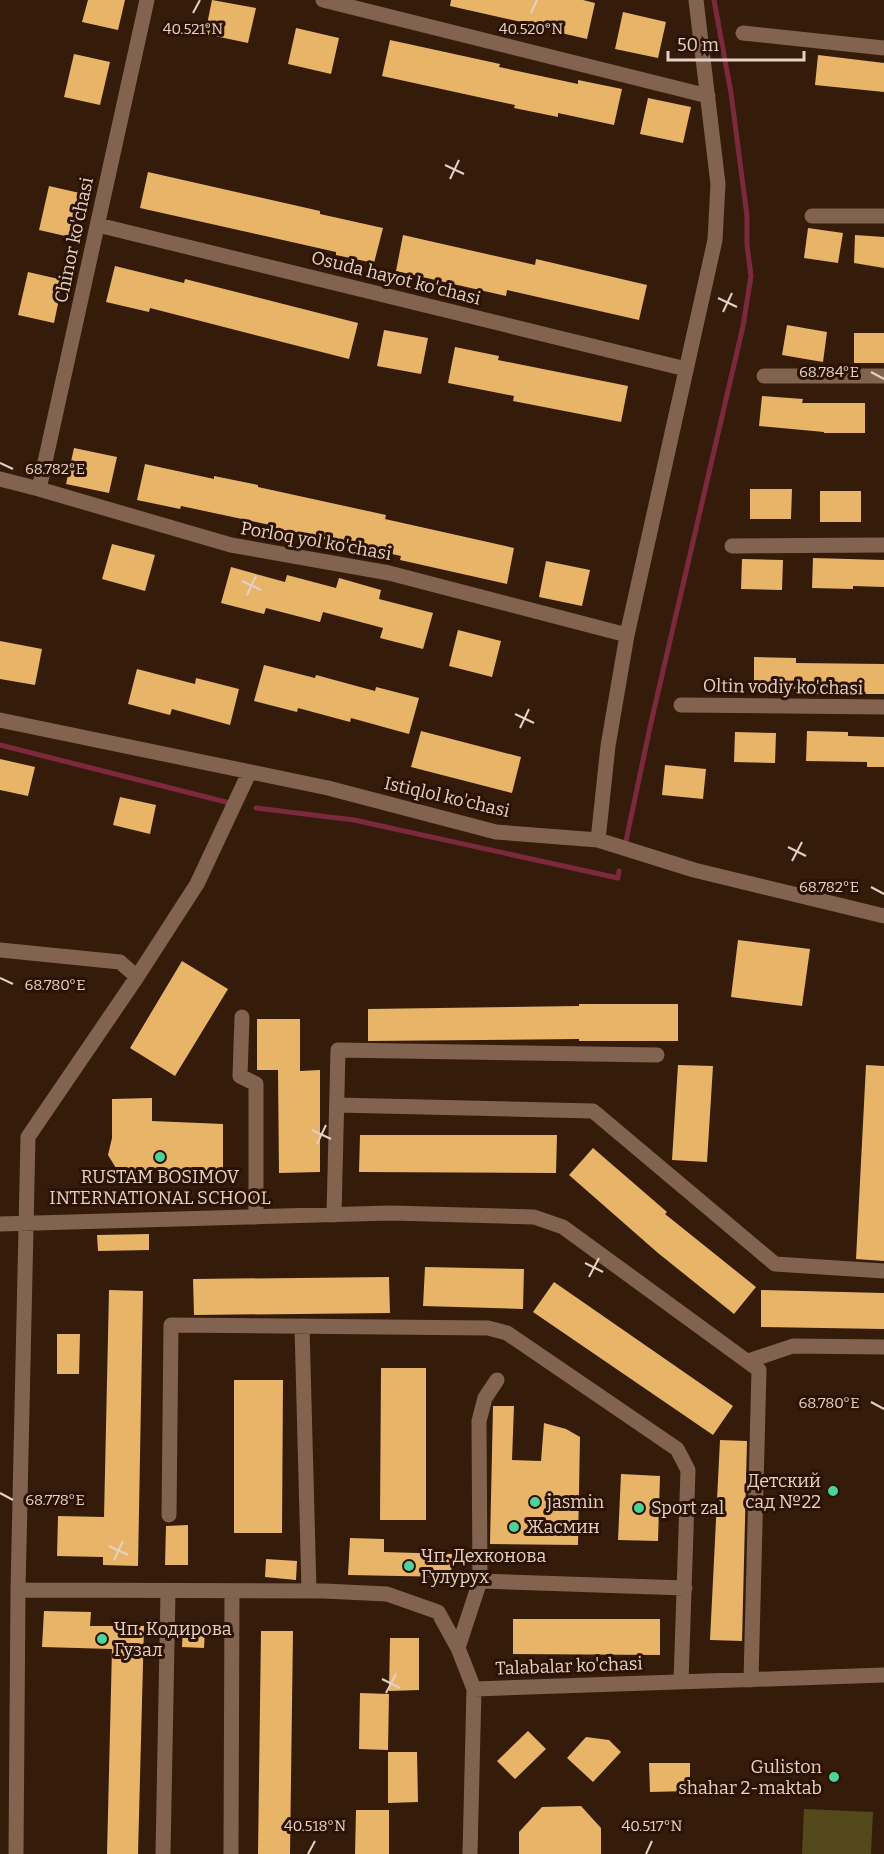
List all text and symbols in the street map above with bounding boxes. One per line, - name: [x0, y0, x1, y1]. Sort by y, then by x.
- text: 40.521°N: [163, 20, 223, 38]
- text: 40.520°N: [499, 20, 563, 38]
- scale bar: [668, 24, 804, 62]
- text: 50 m: [677, 34, 719, 56]
- street label: Chinor ko'chasi: [50, 175, 98, 305]
- street label: Osuda hayot ko'chasi: [309, 246, 483, 310]
- text: 68.784°E: [799, 363, 859, 381]
- text: 68.782°E: [25, 460, 85, 478]
- street label: Porloq yol ko'chasi: [239, 517, 393, 565]
- street label: Oltin vodiy ko'chasi: [703, 675, 863, 699]
- street label: Istiqlol ko'chasi: [382, 772, 512, 822]
- text: 68.782°E: [799, 878, 859, 896]
- text: 68.780°E: [24, 976, 86, 994]
- marker: RUSTAM BOSIMOV INTERNATIONAL SCHOOL: [153, 1150, 167, 1164]
- place label: RUSTAM BOSIMOV INTERNATIONAL SCHOOL: [49, 1166, 271, 1209]
- text: 68.780°E: [798, 1394, 860, 1412]
- place label: Детский сад №22: [745, 1470, 821, 1513]
- marker: Детский сад №22: [826, 1484, 840, 1498]
- text: 68.778°E: [25, 1491, 85, 1509]
- place label: jasmin: [546, 1491, 605, 1513]
- marker: jasmin: [528, 1495, 542, 1509]
- place label: Sport zal: [651, 1497, 724, 1519]
- marker: Sport zal: [632, 1501, 646, 1515]
- place label: Жасмин: [526, 1516, 600, 1538]
- marker: Жасмин: [507, 1520, 521, 1534]
- place label: Чп. Дехконова Гулурух: [421, 1545, 546, 1588]
- marker: Чп. Дехконова Гулурух: [402, 1559, 416, 1573]
- place label: Чп. Кодирова Гузал: [114, 1618, 232, 1661]
- marker: Чп. Кодирова Гузал: [95, 1632, 109, 1646]
- street label: Talabalar ko'chasi: [495, 1652, 643, 1680]
- place label: Guliston shahar 2-maktab: [678, 1756, 823, 1799]
- marker: Guliston shahar 2-maktab: [827, 1770, 841, 1784]
- text: 40.518°N: [284, 1817, 346, 1835]
- text: 40.517°N: [622, 1817, 683, 1835]

